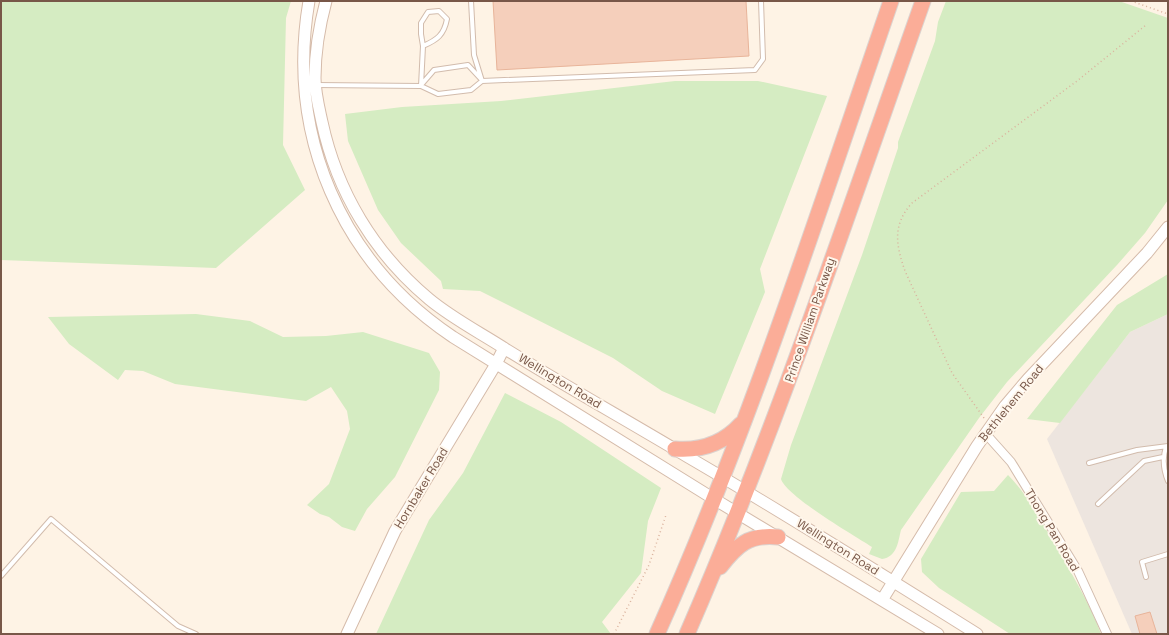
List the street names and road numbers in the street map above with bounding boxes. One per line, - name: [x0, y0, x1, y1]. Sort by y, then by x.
- street label: Prince William Parkway: [781, 256, 839, 384]
- street label: Wellington Road: [516, 350, 604, 412]
- street label: Bethlehem Road: [975, 361, 1047, 445]
- street label: Hornbaker Road: [390, 444, 452, 532]
- street label: Thong Pan Road: [1021, 486, 1083, 574]
- street label: Wellington Road: [794, 515, 882, 579]

